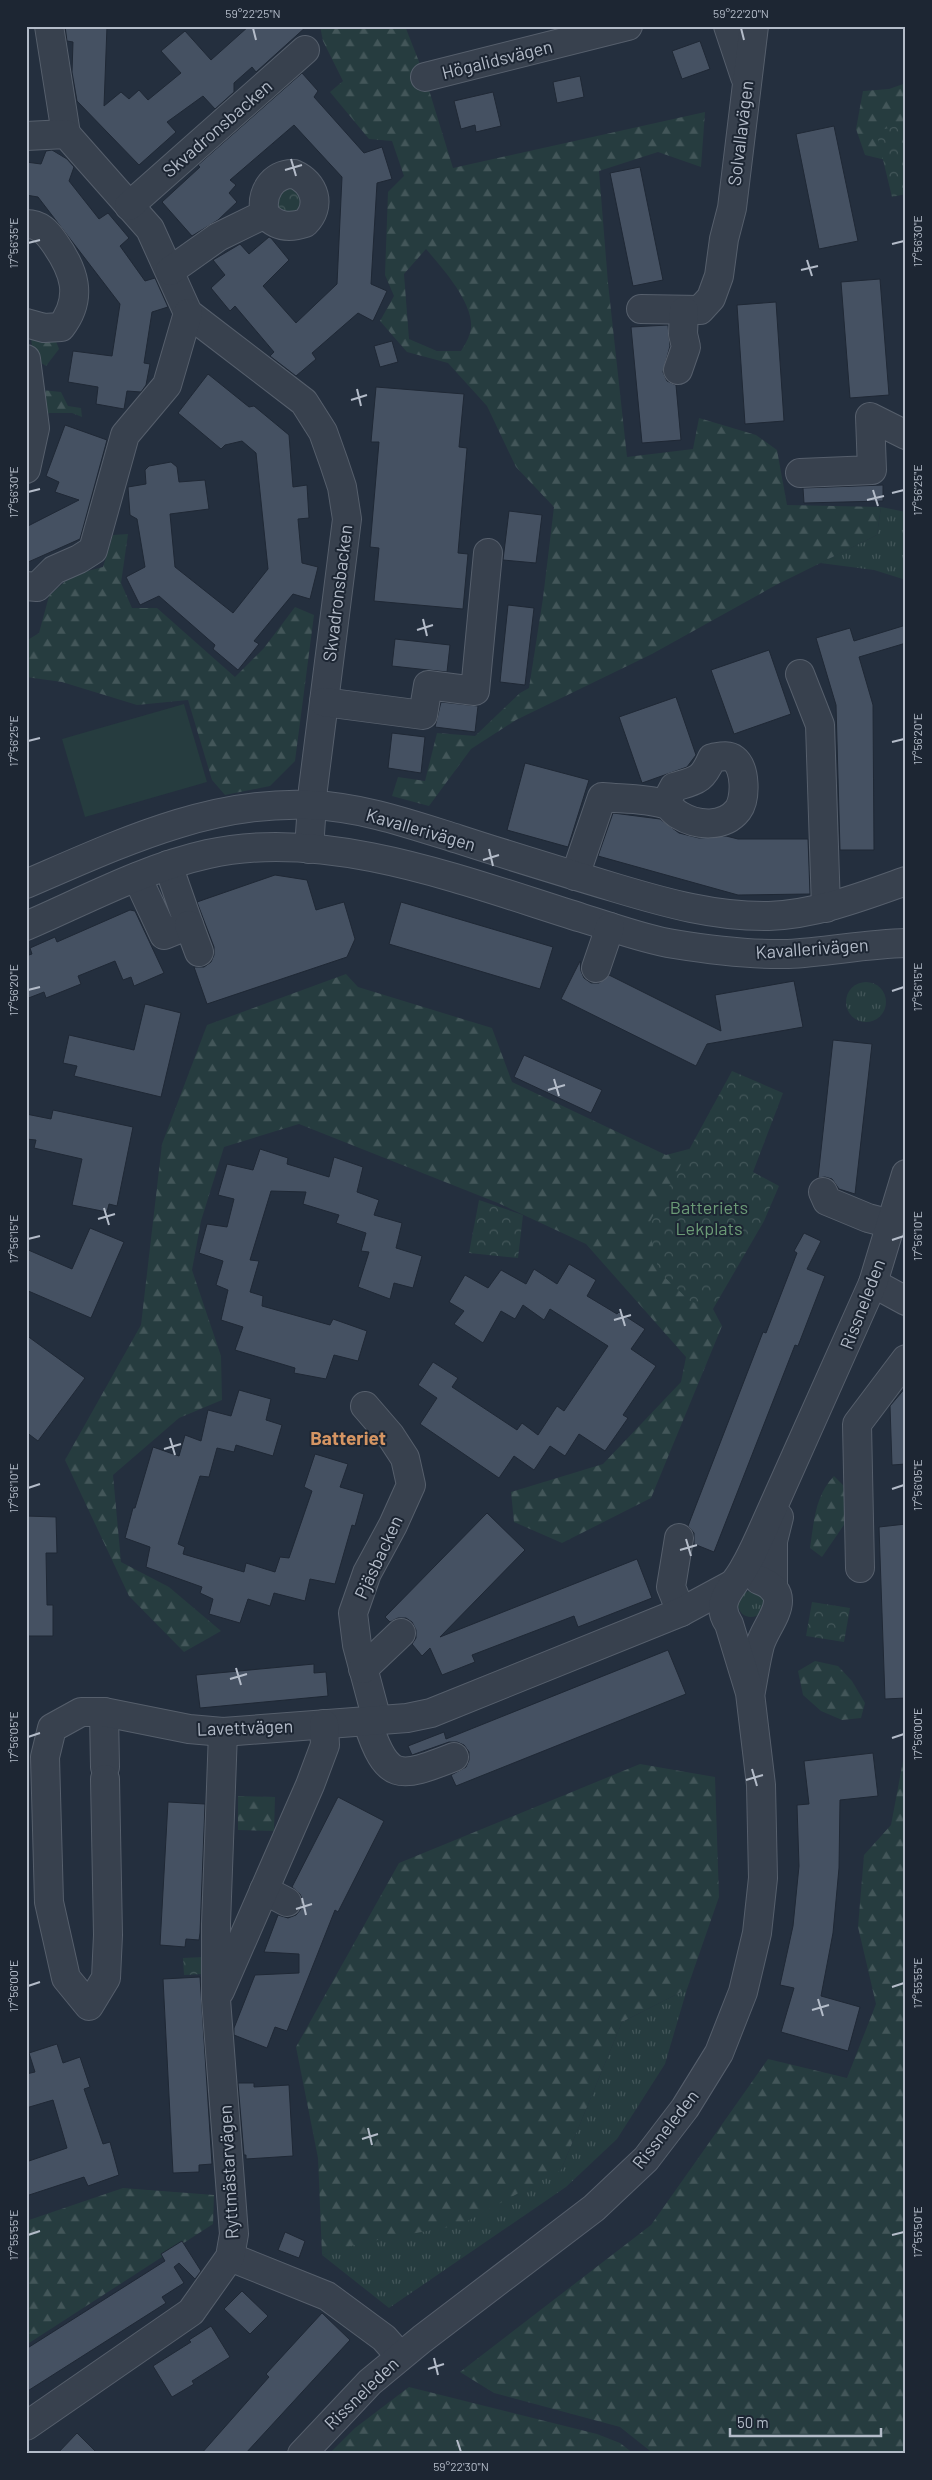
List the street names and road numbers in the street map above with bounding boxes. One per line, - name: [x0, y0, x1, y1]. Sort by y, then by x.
- street label: Högalidsvägen: [439, 35, 555, 83]
- street label: Skvadronsbacken: [158, 74, 276, 182]
- street label: Solvallavägen: [723, 79, 757, 187]
- street label: Skvadronsbacken: [318, 523, 356, 663]
- street label: Kavallerivägen: [364, 803, 478, 855]
- street label: Kavallerivägen: [755, 933, 869, 963]
- street label: Rissneleden: [835, 1256, 889, 1352]
- street label: Pjäsbacken: [349, 1512, 407, 1602]
- street label: Lavettvägen: [196, 1714, 294, 1740]
- street label: Rissneleden: [627, 2085, 703, 2173]
- street label: Ryttmästarvägen: [213, 2104, 243, 2240]
- street label: Rissneleden: [319, 2352, 403, 2434]

